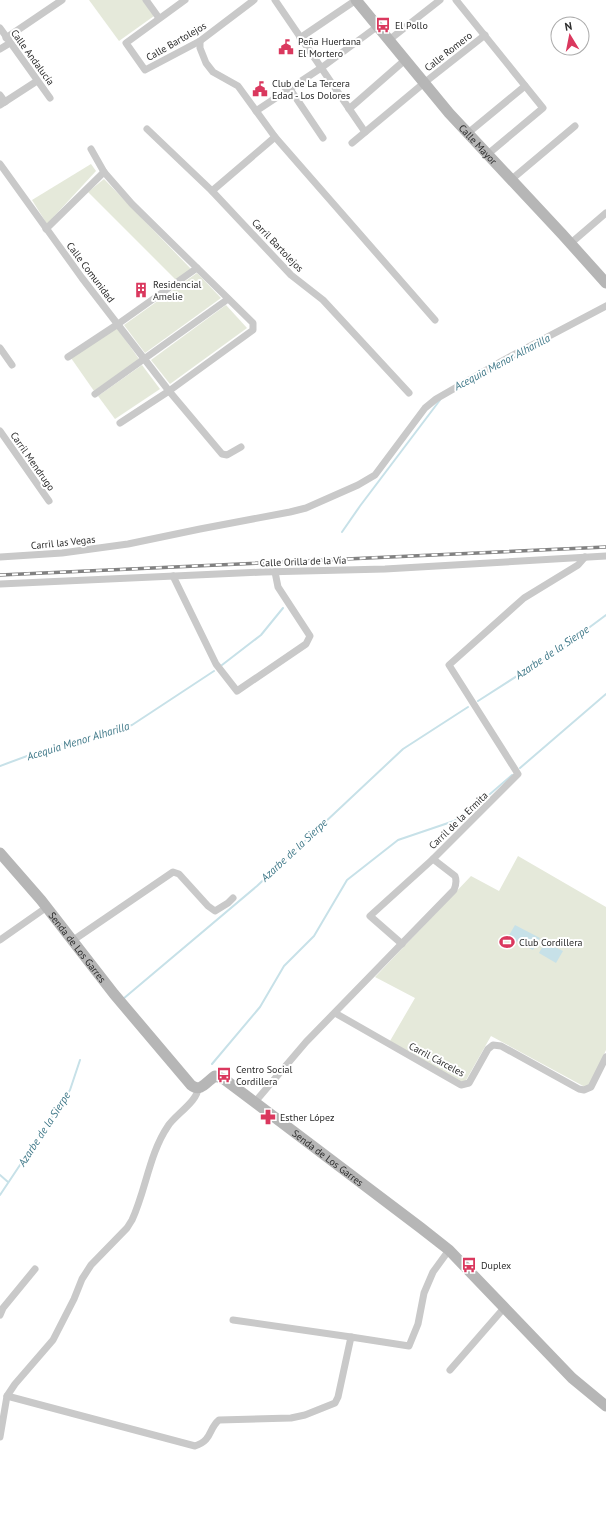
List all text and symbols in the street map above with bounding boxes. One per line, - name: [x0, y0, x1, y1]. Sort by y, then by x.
- bus stop icon: El Pollo: [374, 16, 392, 34]
- north arrow: [550, 16, 590, 56]
- street label: Calle Bartolejos: [144, 19, 209, 64]
- place label: El Pollo: [395, 19, 428, 32]
- text: N: [563, 19, 573, 34]
- street label: Calle Andalucía: [8, 27, 57, 88]
- street label: Calle Romero: [422, 29, 475, 74]
- place label: Peña Huertana El Mortero: [298, 35, 361, 60]
- public building icon: Peña Huertana El Mortero: [277, 38, 295, 56]
- place label: Club de La Tercera Edad - Los Dolores: [272, 77, 350, 102]
- public building icon: Club de La Tercera Edad - Los Dolores: [251, 80, 269, 98]
- street label: Calle Mayor: [456, 122, 500, 168]
- street label: Carril Bartolejos: [249, 216, 306, 275]
- street label: Calle Comunidad: [64, 240, 118, 305]
- place label: Residencial Amelie: [153, 278, 202, 303]
- building icon: Residencial Amelie: [132, 281, 150, 299]
- water label: Acequia Menor Alharilla: [451, 330, 553, 394]
- street label: Carril Mendrugo: [7, 429, 58, 493]
- street label: Carril las Vegas: [30, 533, 96, 552]
- street label: Calle Orilla de la Vía: [259, 553, 347, 570]
- water label: Azarbe de la Sierpe: [512, 622, 592, 682]
- water label: Acequia Menor Alharilla: [24, 719, 132, 764]
- street label: Carril de la Ermita: [426, 789, 491, 852]
- water label: Azarbe de la Sierpe: [257, 816, 330, 885]
- street label: Senda de Los Garres: [46, 909, 109, 985]
- sports icon: Club Cordillera: [498, 933, 516, 951]
- place label: Club Cordillera: [519, 936, 583, 949]
- street label: Carril Cárceles: [407, 1039, 467, 1080]
- place label: Centro Social Cordillera: [236, 1063, 293, 1088]
- bus stop icon: Centro Social Cordillera: [215, 1066, 233, 1084]
- water label: Azarbe de la Sierpe: [14, 1089, 73, 1170]
- pharmacy icon: Esther López: [259, 1108, 277, 1126]
- place label: Esther López: [280, 1111, 334, 1124]
- street label: Senda de Los Garres: [289, 1127, 366, 1189]
- bus stop icon: Duplex: [460, 1256, 478, 1274]
- place label: Duplex: [481, 1259, 511, 1272]

